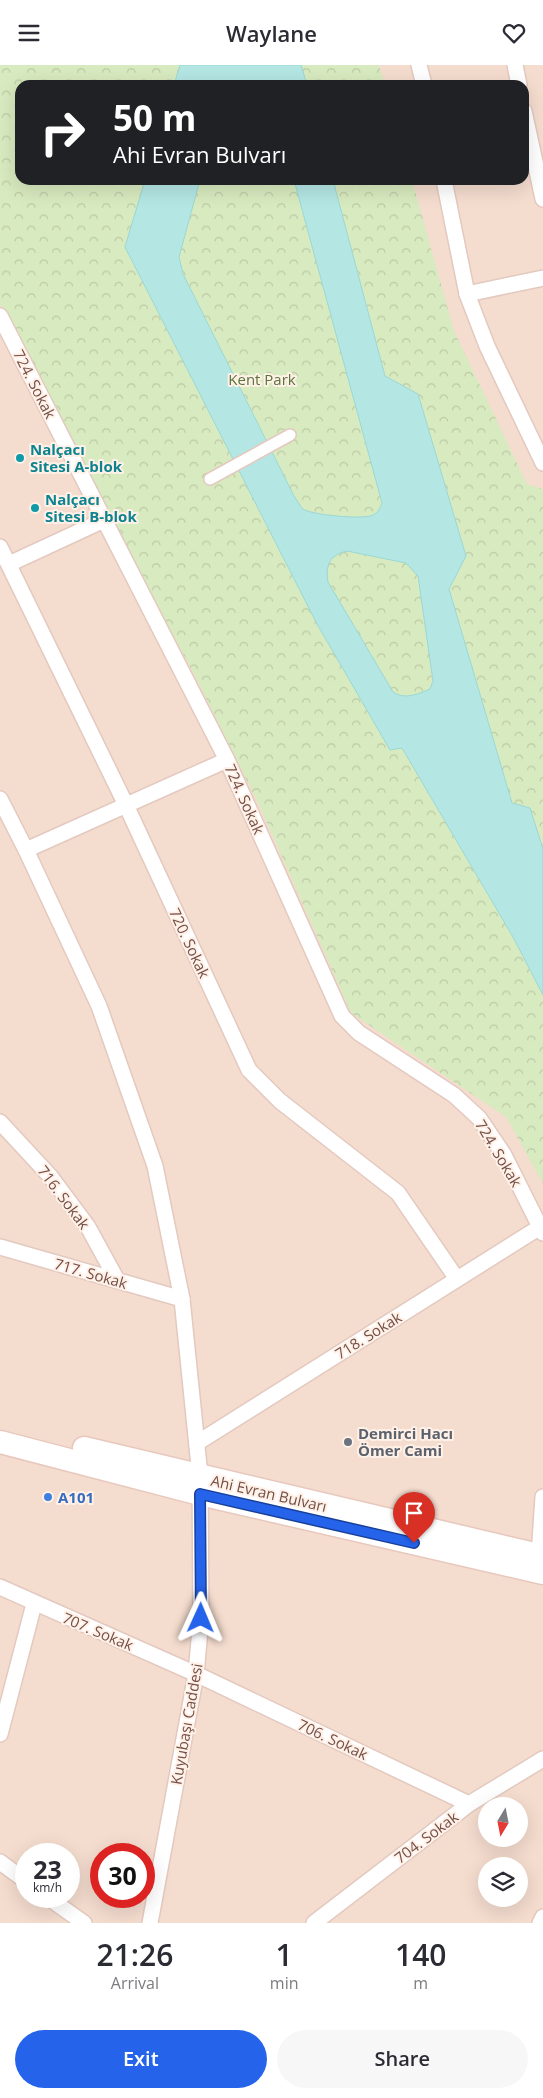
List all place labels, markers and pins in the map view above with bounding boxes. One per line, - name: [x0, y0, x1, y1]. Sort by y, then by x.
- place label: Nalçacı Sitesi A-blok: [30, 439, 123, 476]
- marker: Nalçacı Sitesi A-blok: [14, 452, 26, 464]
- place label: Nalçacı Sitesi B-blok: [45, 489, 137, 526]
- marker: Nalçacı Sitesi B-blok: [29, 502, 41, 514]
- place label: Demirci Hacı Ömer Cami: [358, 1423, 453, 1460]
- marker: Demirci Hacı Ömer Cami: [342, 1436, 354, 1448]
- place label: A101: [58, 1487, 94, 1507]
- marker: A101: [42, 1491, 54, 1503]
- pin: [393, 1492, 435, 1543]

